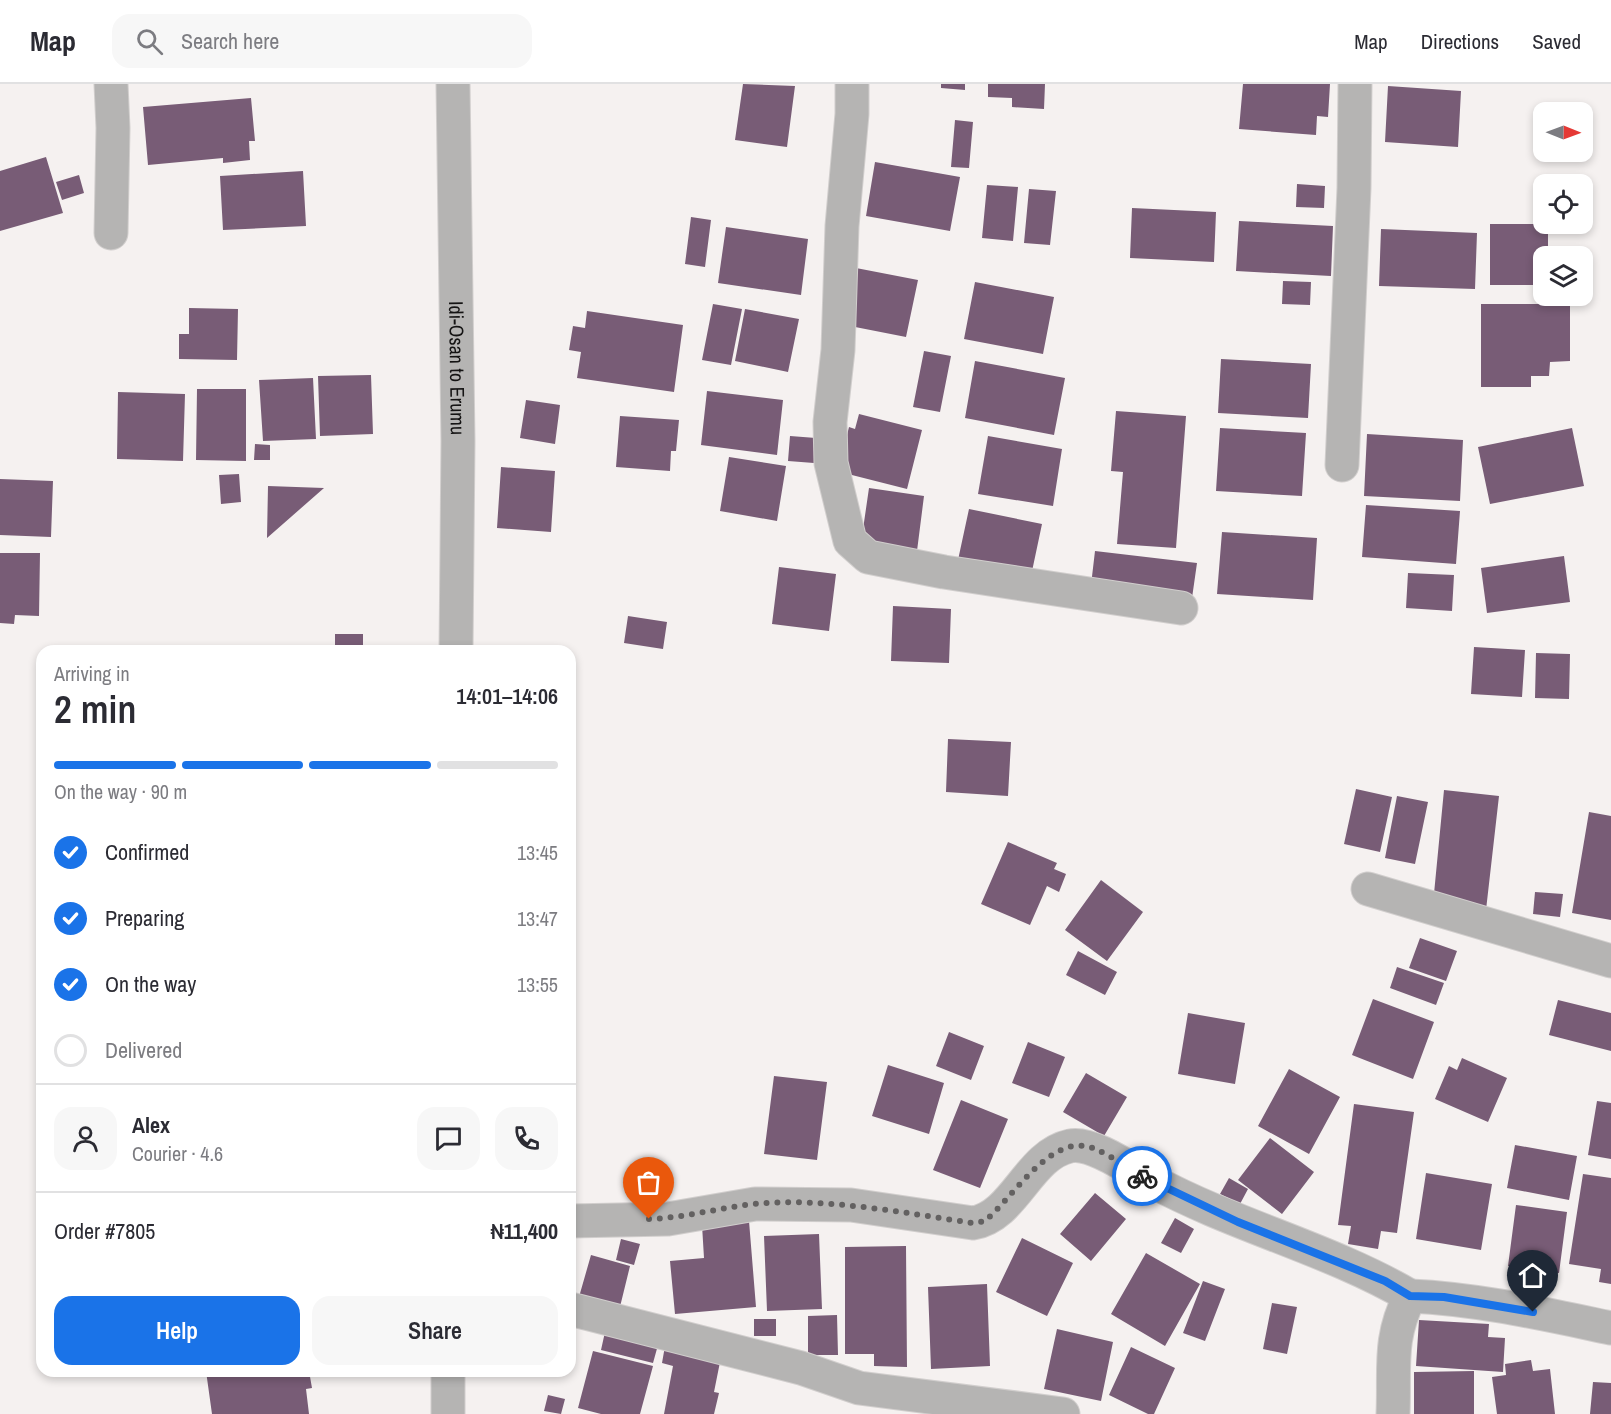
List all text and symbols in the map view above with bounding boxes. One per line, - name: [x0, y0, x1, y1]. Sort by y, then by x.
- search box: [112, 14, 532, 68]
- text: Map: [30, 22, 76, 60]
- icon: search: [133, 25, 166, 58]
- text: Search here: [181, 26, 279, 56]
- text: Map: [1354, 27, 1388, 56]
- text: Directions: [1421, 27, 1499, 56]
- text: Saved: [1532, 27, 1581, 56]
- north arrow: [1533, 102, 1593, 162]
- map controls: [1533, 102, 1593, 306]
- button: locate: [1533, 174, 1593, 234]
- button: layers: [1533, 246, 1593, 306]
- street label: Idi-Osan to Erumu: [443, 301, 472, 435]
- text: Arriving in: [54, 660, 130, 687]
- text: 14:01–14:06: [456, 681, 558, 711]
- text: 2 min: [54, 683, 136, 735]
- text: On the way · 90 m: [54, 778, 187, 805]
- icon: check: [54, 836, 87, 869]
- text: Confirmed: [105, 837, 189, 867]
- text: 13:45: [517, 839, 558, 866]
- icon: check: [54, 902, 87, 935]
- text: Preparing: [105, 903, 184, 933]
- text: 13:47: [517, 905, 558, 932]
- icon: check: [54, 968, 87, 1001]
- text: On the way: [105, 969, 196, 999]
- text: 13:55: [517, 971, 558, 998]
- text: Delivered: [105, 1035, 182, 1065]
- button: person: [54, 1107, 117, 1170]
- button: chat: [417, 1107, 480, 1170]
- button: phone: [495, 1107, 558, 1170]
- text: Alex: [132, 1110, 170, 1140]
- text: Courier · 4.6: [132, 1140, 223, 1167]
- courier: [1112, 1146, 1172, 1206]
- pin: [623, 1157, 674, 1219]
- icon: bike: [1126, 1160, 1159, 1193]
- icon: bag: [632, 1166, 665, 1199]
- text: Order #7805: [54, 1216, 155, 1246]
- text: ₦11,400: [491, 1216, 558, 1246]
- pin: [1507, 1250, 1558, 1312]
- icon: home: [1516, 1259, 1549, 1292]
- button: Help: [54, 1296, 300, 1365]
- button: Share: [312, 1296, 558, 1365]

